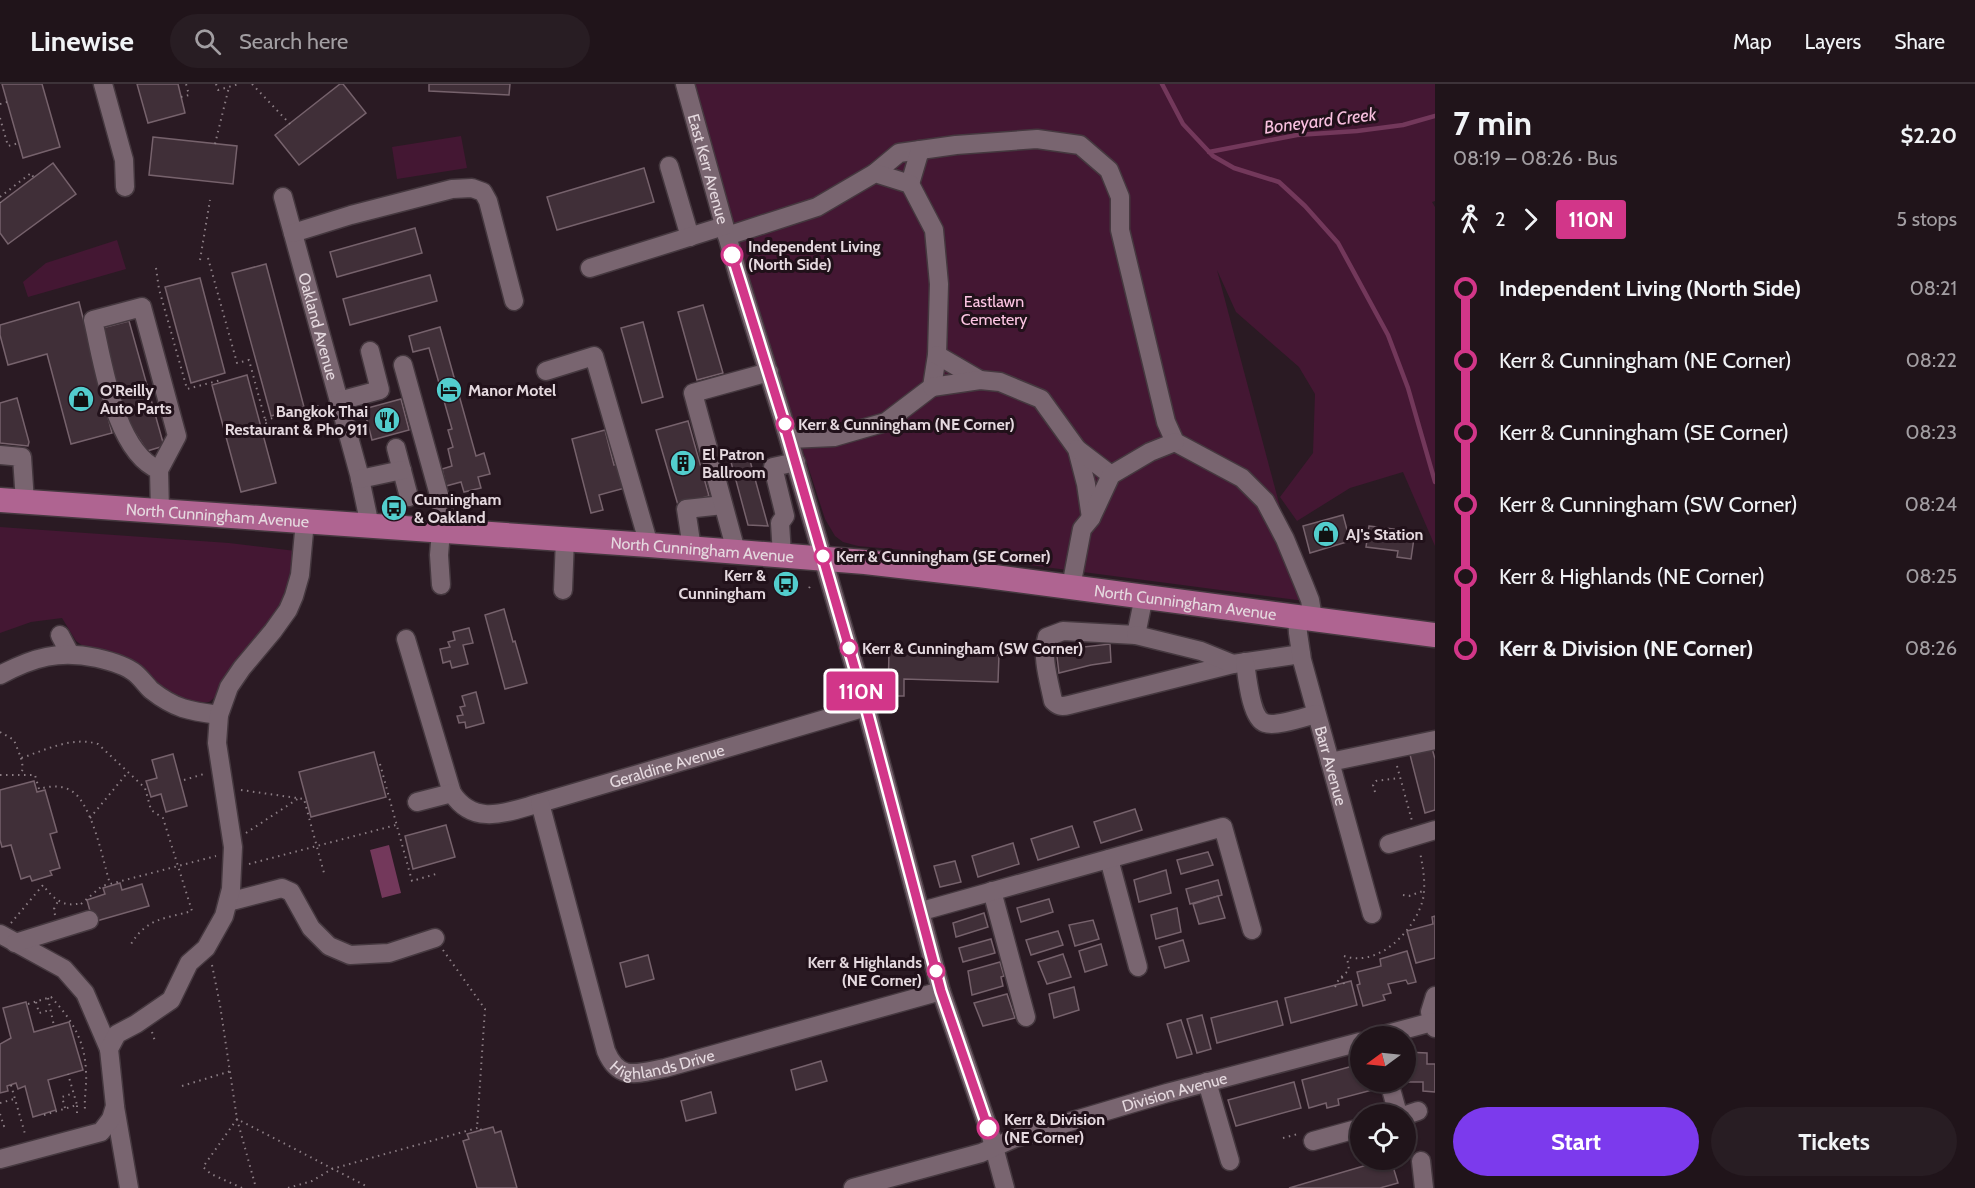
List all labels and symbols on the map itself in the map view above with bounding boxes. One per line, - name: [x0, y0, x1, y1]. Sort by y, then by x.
- water label: Boneyard Creek: [1263, 103, 1379, 139]
- street label: East Kerr Avenue: [684, 112, 733, 226]
- place label: Independent Living (North Side): [748, 237, 880, 274]
- marker: Independent Living (North Side): [721, 244, 743, 266]
- street label: Oakland Avenue: [295, 270, 342, 382]
- park label: Eastlawn Cemetery: [961, 292, 1027, 329]
- hotel icon: Manor Motel: [434, 375, 464, 405]
- place label: O'Reilly Auto Parts: [100, 381, 172, 418]
- place label: Manor Motel: [468, 381, 556, 400]
- shop icon: O'Reilly Auto Parts: [66, 384, 96, 414]
- place label: Bangkok Thai Restaurant & Pho 911: [225, 402, 368, 439]
- restaurant icon: Bangkok Thai Restaurant & Pho 911: [372, 405, 402, 435]
- marker: Kerr & Cunningham (NE Corner): [776, 415, 794, 433]
- place label: Kerr & Cunningham (NE Corner): [798, 415, 1015, 434]
- place label: El Patron Ballroom: [702, 445, 766, 482]
- building icon: El Patron Ballroom: [668, 448, 698, 478]
- place label: Cunningham & Oakland: [414, 490, 502, 527]
- bus stop icon: Cunningham & Oakland: [379, 493, 409, 523]
- street label: North Cunningham Avenue: [125, 499, 310, 531]
- shop icon: AJ's Station: [1311, 519, 1341, 549]
- place label: AJ's Station: [1346, 525, 1423, 544]
- street label: North Cunningham Avenue: [610, 533, 795, 566]
- marker: Kerr & Cunningham (SE Corner): [814, 547, 832, 565]
- place label: Kerr & Cunningham (SE Corner): [836, 547, 1051, 566]
- place label: Kerr & Cunningham: [679, 566, 766, 603]
- bus stop icon: Kerr & Cunningham: [771, 569, 801, 599]
- street label: North Cunningham Avenue: [1093, 581, 1278, 624]
- marker: Kerr & Cunningham (SW Corner): [840, 639, 858, 657]
- place label: Kerr & Cunningham (SW Corner): [862, 639, 1083, 658]
- line badge: 110N: [819, 672, 903, 710]
- street label: Barr Avenue: [1311, 724, 1351, 808]
- street label: Geraldine Avenue: [607, 740, 727, 792]
- place label: Kerr & Highlands (NE Corner): [807, 953, 922, 990]
- marker: Kerr & Highlands (NE Corner): [927, 962, 945, 980]
- north arrow: [1350, 1026, 1416, 1092]
- street label: Highlands Drive: [606, 1045, 717, 1083]
- street label: Division Avenue: [1120, 1068, 1229, 1115]
- place label: Kerr & Division (NE Corner): [1004, 1110, 1105, 1147]
- marker: Kerr & Division (NE Corner): [977, 1117, 999, 1139]

